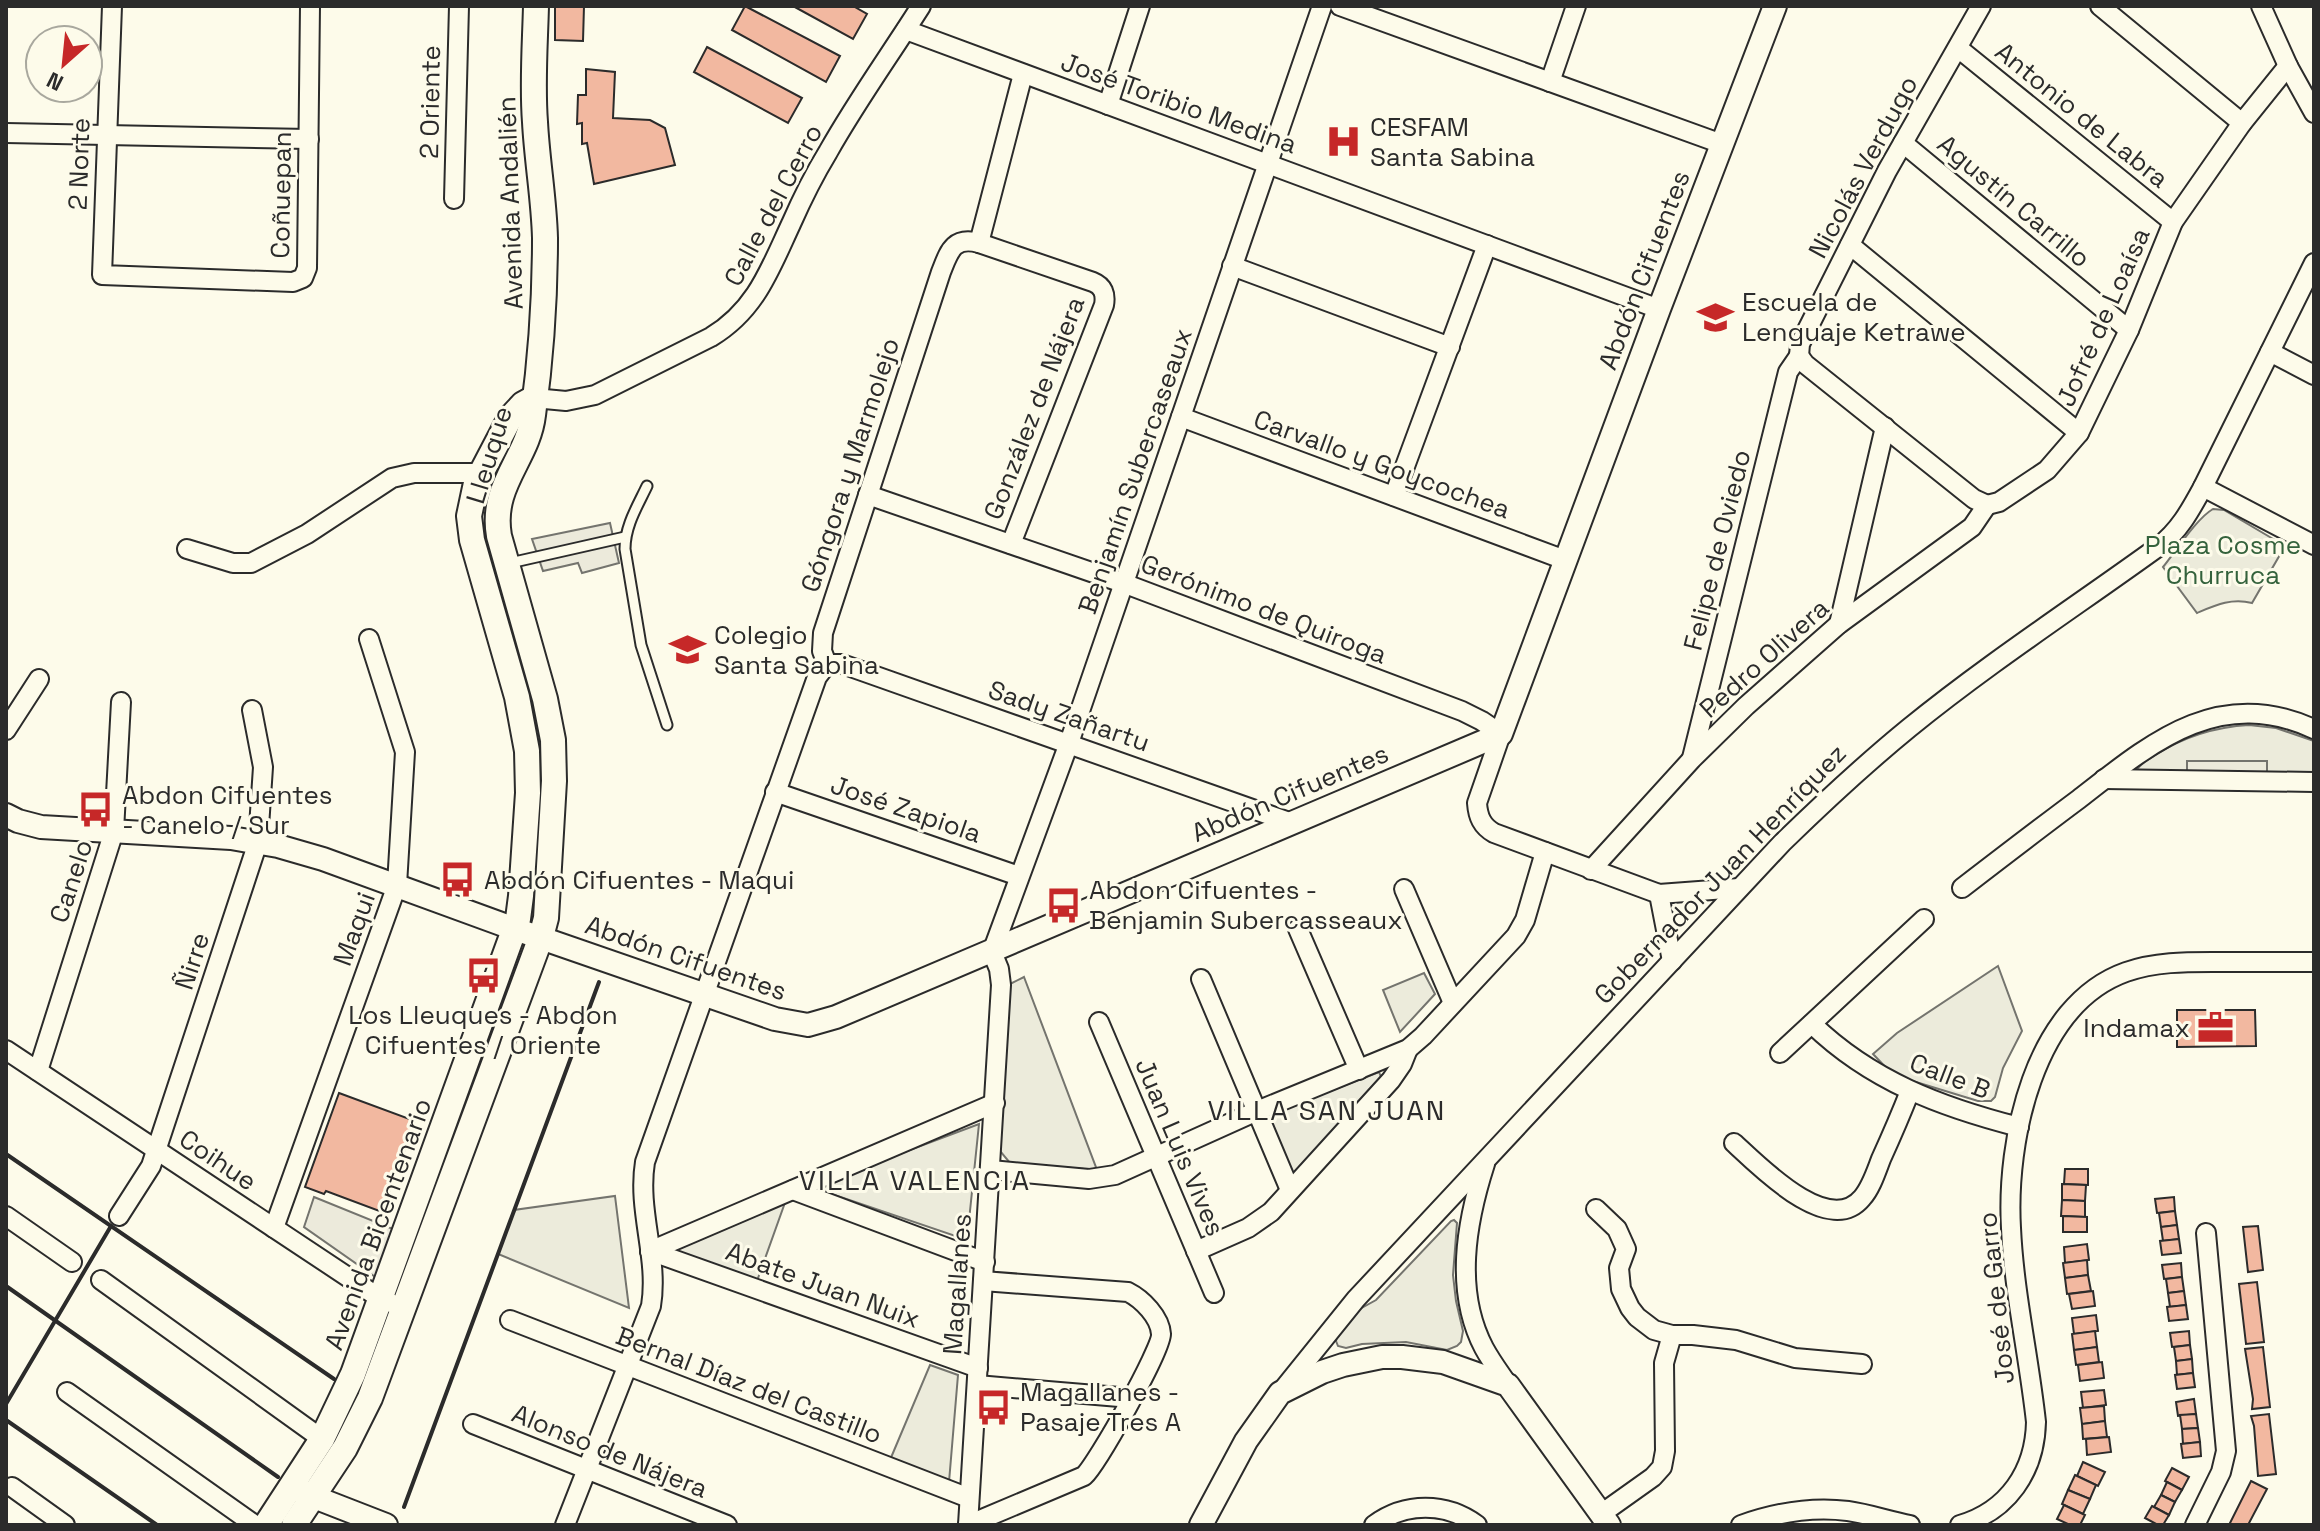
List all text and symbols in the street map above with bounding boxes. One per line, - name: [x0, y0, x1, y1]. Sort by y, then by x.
- north arrow: [24, 24, 104, 104]
- street label: Antonio de Labra: [1988, 35, 2176, 195]
- street label: 2 Oriente: [412, 45, 448, 159]
- street label: José Toribio Medina: [1056, 45, 1302, 162]
- text: N: [42, 66, 68, 98]
- street label: Nicolás Verdugo: [1801, 70, 1925, 264]
- street label: Avenida Andalién: [489, 96, 531, 310]
- place label: CESFAM Santa Sabina: [1370, 110, 1535, 174]
- street label: 2 Norte: [60, 117, 98, 211]
- street label: Calle del Cerro: [716, 118, 830, 292]
- hospital icon: CESFAM Santa Sabina: [1325, 123, 1363, 161]
- street label: Agustín Carrillo: [1930, 127, 2098, 275]
- street label: Coñuepan: [263, 131, 299, 259]
- street label: Abdón Cifuentes: [1590, 166, 1698, 374]
- street label: Jofré de Loaísa: [2048, 222, 2158, 412]
- place label: Escuela de Lenguaje Ketrawe: [1742, 285, 1966, 349]
- street label: González de Nájera: [976, 292, 1092, 524]
- school or university icon: Escuela de Lenguaje Ketrawe: [1697, 298, 1735, 336]
- street label: Benjamín Subercaseaux: [1070, 324, 1200, 618]
- street label: Góngora y Marmolejo: [793, 334, 907, 596]
- street label: Lleuque: [458, 402, 520, 508]
- street label: Carvallo y Goycochea: [1249, 402, 1515, 526]
- street label: Felipe de Oviedo: [1676, 446, 1758, 654]
- park label: Plaza Cosme Churruca: [2145, 528, 2301, 592]
- street label: Gerónimo de Quiroga: [1136, 546, 1392, 672]
- street label: Pedro Olivera: [1692, 591, 1836, 725]
- place label: Colegio Santa Sabina: [714, 618, 879, 682]
- school or university icon: Colegio Santa Sabina: [669, 631, 707, 669]
- street label: Sady Zañartu: [984, 673, 1154, 759]
- street label: Abdón Cifuentes: [1186, 736, 1394, 850]
- street label: Gobernador Juan Henríquez: [1587, 737, 1853, 1011]
- street label: José Zapiola: [826, 767, 986, 851]
- place label: Abdon Cifuentes - Canelo / Sur: [122, 778, 333, 842]
- bus stop icon: Abdon Cifuentes - Canelo / Sur: [77, 791, 115, 829]
- street label: Canelo: [42, 835, 100, 927]
- bus stop icon: Abdón Cifuentes - Maqui: [439, 861, 477, 899]
- place label: Abdón Cifuentes - Maqui: [484, 863, 794, 897]
- place label: Abdon Cifuentes - Benjamin Subercasseaux: [1089, 873, 1403, 937]
- bus stop icon: Abdon Cifuentes - Benjamin Subercasseaux: [1044, 886, 1082, 924]
- street label: Maqui: [325, 887, 383, 971]
- street label: Abdón Cifuentes: [581, 908, 791, 1008]
- street label: Ñirre: [167, 928, 217, 994]
- bus stop icon: Los Lleuques - Abdon Cifuentes / Oriente: [464, 957, 502, 995]
- place label: Los Lleuques - Abdon Cifuentes / Oriente: [348, 998, 618, 1062]
- office icon: Indamax: [2197, 1009, 2235, 1047]
- place label: Indamax: [2083, 1011, 2190, 1045]
- street label: Calle B: [1905, 1045, 1995, 1107]
- street label: Juan Luis Vives: [1127, 1053, 1233, 1241]
- district label: VILLA SAN JUAN: [1208, 1092, 1446, 1128]
- street label: Avenida Bicentenario: [317, 1093, 439, 1355]
- street label: Coihue: [173, 1122, 263, 1198]
- district label: VILLA VALENCIA: [799, 1162, 1031, 1198]
- street label: José de Garro: [1970, 1210, 2022, 1386]
- street label: Magallanes: [935, 1212, 979, 1356]
- street label: Abate Juan Nuix: [721, 1234, 925, 1336]
- street label: Bernal Díaz del Castillo: [611, 1319, 887, 1451]
- place label: Magallanes - Pasaje Tres A: [1020, 1375, 1181, 1439]
- bus stop icon: Magallanes - Pasaje Tres A: [975, 1388, 1013, 1426]
- street label: Alonso de Nájera: [507, 1396, 713, 1506]

